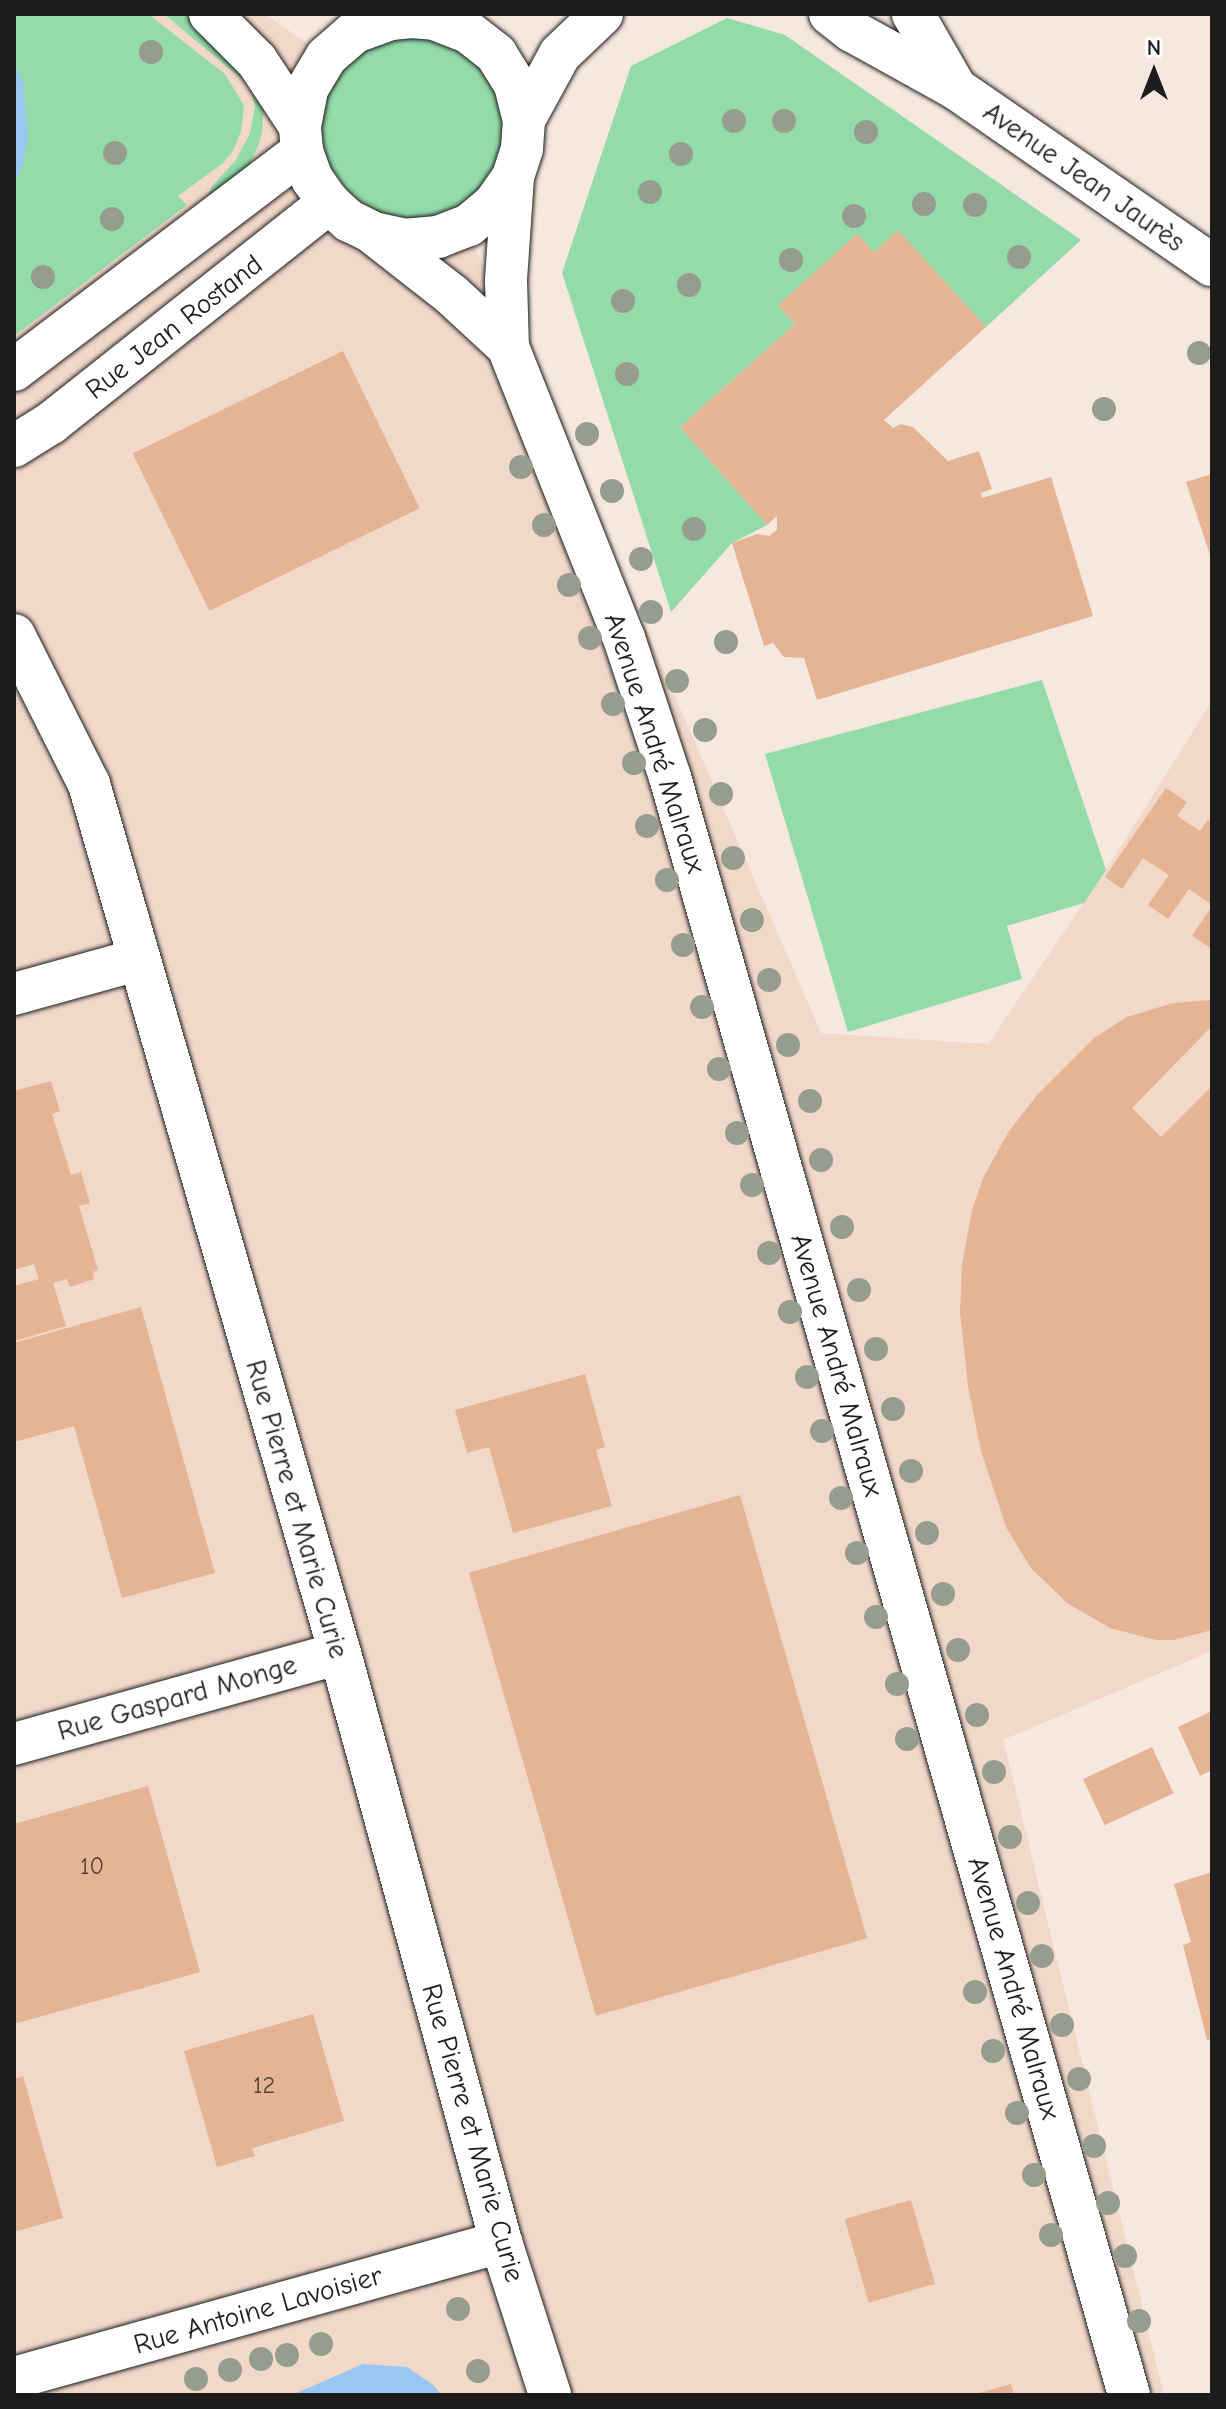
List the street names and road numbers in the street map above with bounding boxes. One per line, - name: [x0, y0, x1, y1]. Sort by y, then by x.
- street label: Avenue Jean Jaurès: [977, 95, 1191, 259]
- street label: Rue Jean Rostand: [79, 248, 269, 406]
- street label: Avenue André Malraux: [597, 609, 713, 877]
- street label: Avenue André Malraux: [783, 1230, 891, 1500]
- street label: Rue Pierre et Marie Curie: [238, 1356, 356, 1662]
- street label: Rue Gaspard Monge: [54, 1648, 300, 1748]
- street label: Avenue André Malraux: [960, 1853, 1068, 2123]
- street label: Rue Pierre et Marie Curie: [414, 1980, 532, 2286]
- street label: Rue Antoine Lavoisier: [130, 2258, 386, 2362]

